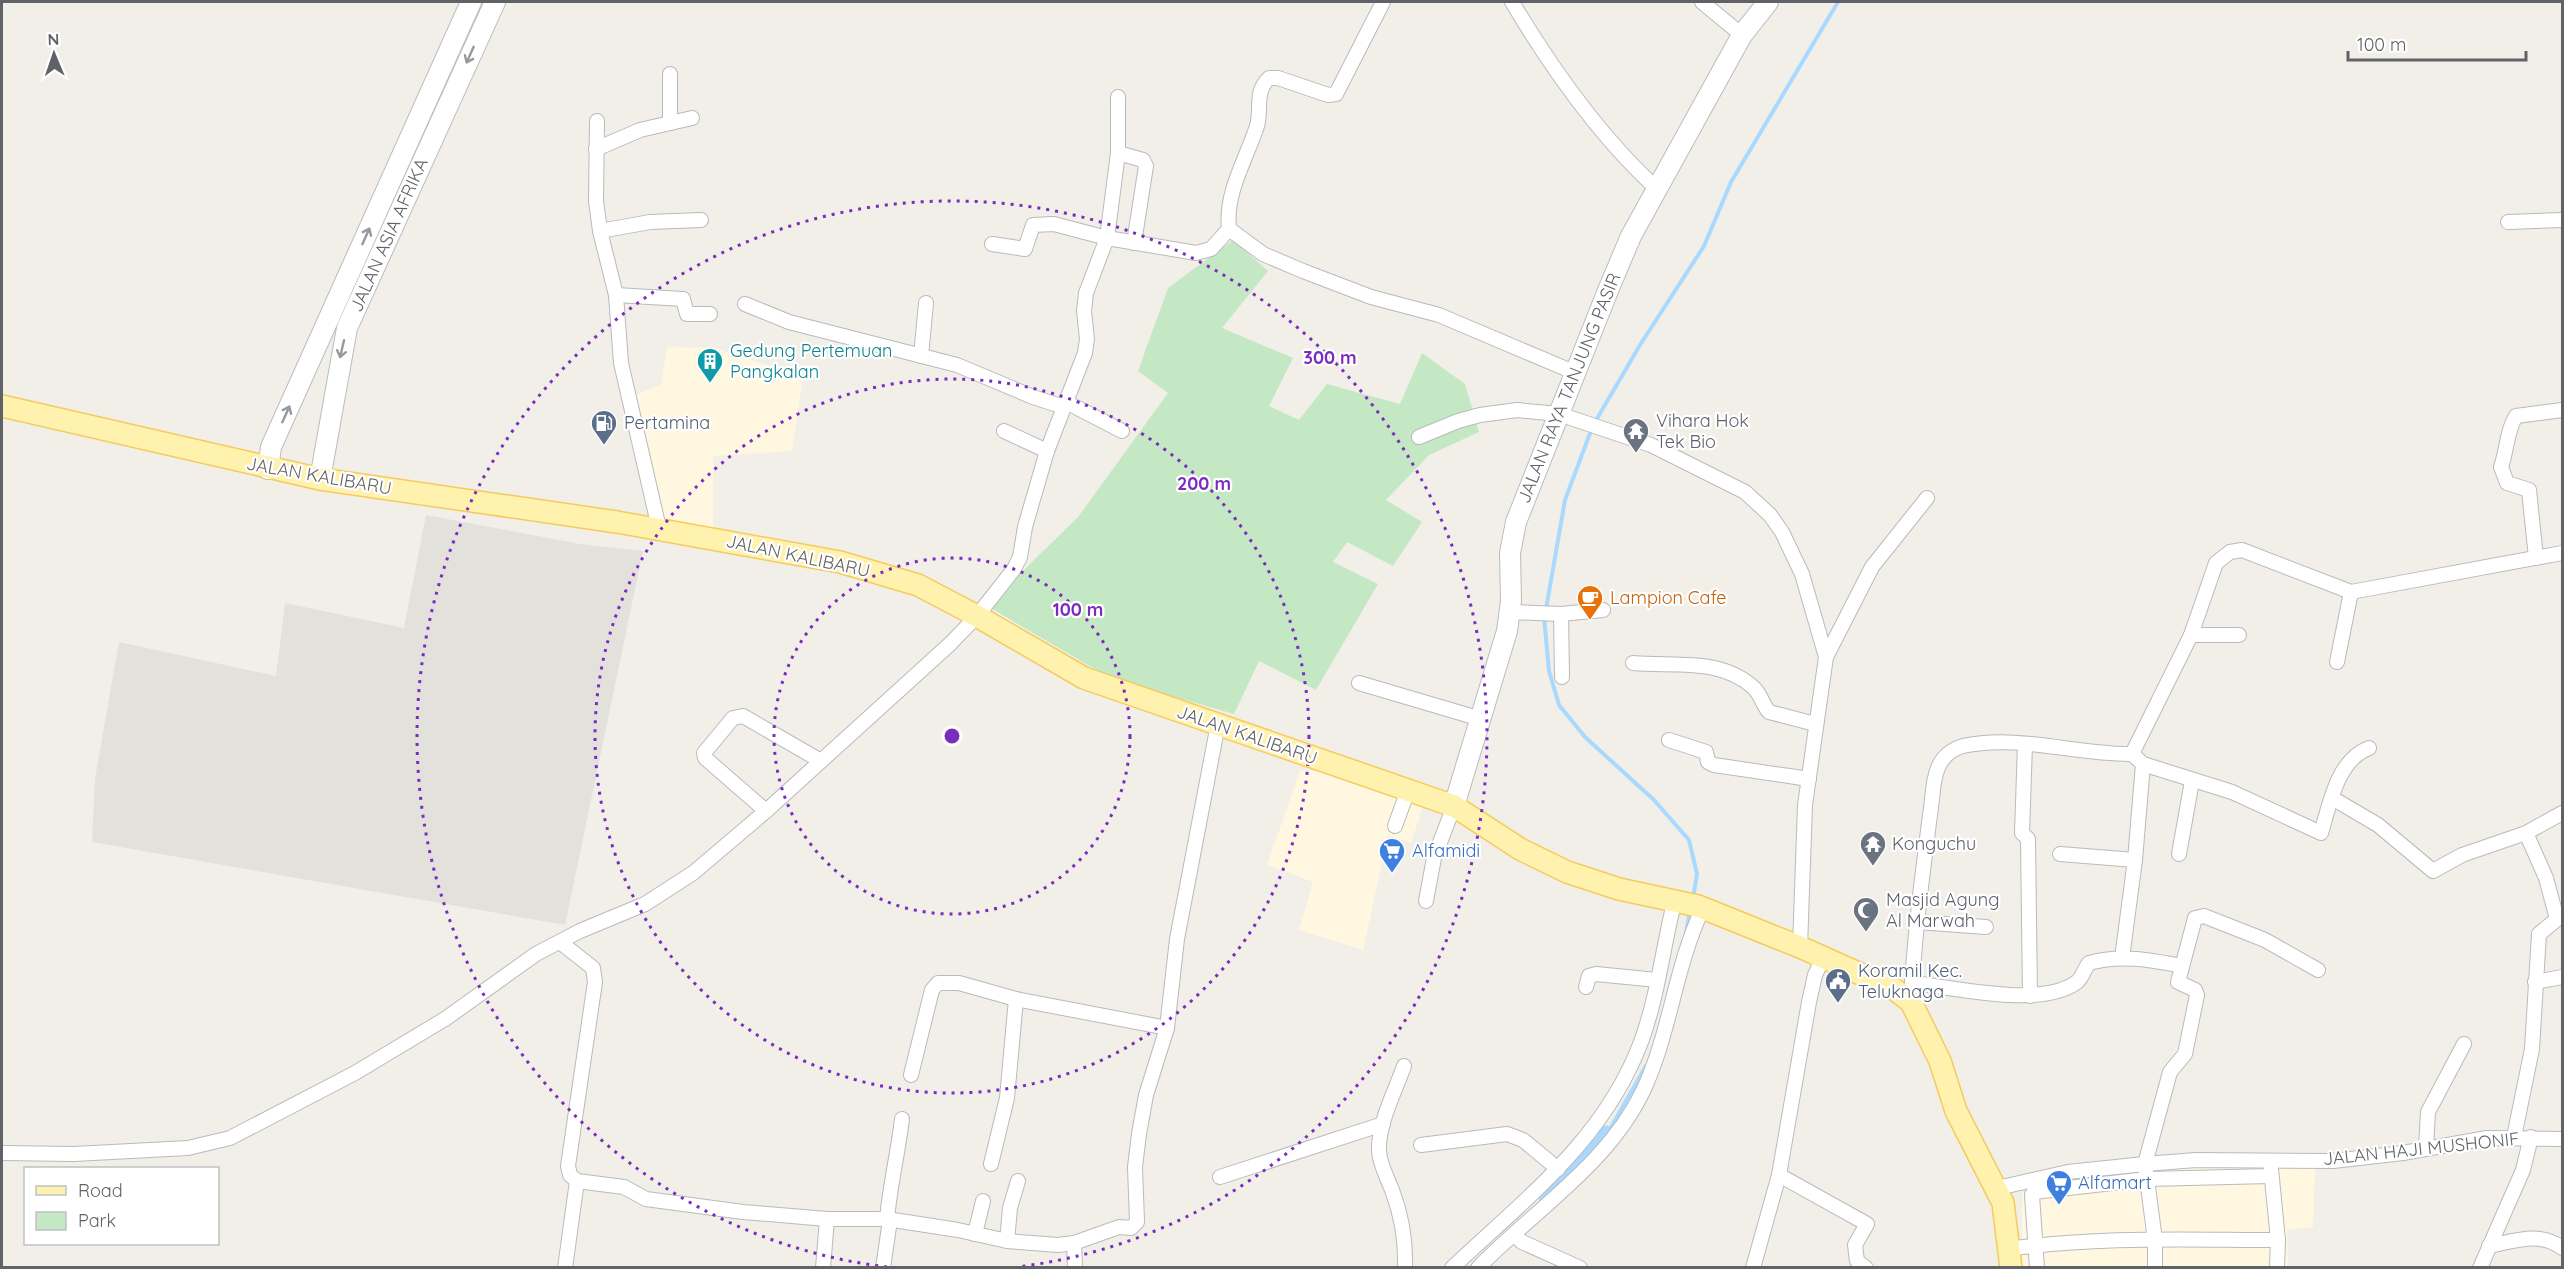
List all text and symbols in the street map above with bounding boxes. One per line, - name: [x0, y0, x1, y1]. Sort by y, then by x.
- north arrow: [24, 24, 84, 84]
- scale bar: [2348, 24, 2526, 62]
- text: N: [47, 29, 60, 49]
- text: 100 m: [2357, 33, 2406, 56]
- one-way arrow: [464, 45, 476, 63]
- street label: JALAN ASIA AFRIKA: [344, 154, 433, 315]
- one-way arrow: [361, 227, 372, 245]
- street label: JALAN RAYA TANJUNG PASIR: [1512, 269, 1625, 506]
- one-way arrow: [336, 338, 347, 358]
- place label: Gedung Pertemuan Pangkalan: [730, 339, 892, 383]
- building icon: Gedung Pertemuan Pangkalan: [695, 346, 725, 384]
- text: 300 m: [1303, 346, 1357, 369]
- one-way arrow: [281, 405, 293, 423]
- fuel station icon: Pertamina: [589, 408, 619, 446]
- place label: Vihara Hok Tek Bio: [1656, 409, 1749, 453]
- place label: Pertamina: [624, 411, 710, 434]
- temple icon: Vihara Hok Tek Bio: [1621, 416, 1651, 454]
- street label: JALAN KALIBARU: [245, 451, 393, 500]
- text: 200 m: [1177, 472, 1231, 495]
- street label: JALAN KALIBARU: [724, 529, 872, 582]
- cafe icon: Lampion Cafe: [1575, 583, 1605, 621]
- place label: Lampion Cafe: [1610, 586, 1727, 609]
- text: 100 m: [1053, 598, 1103, 621]
- street label: JALAN KALIBARU: [1174, 700, 1320, 769]
- centre of rings: [942, 726, 962, 746]
- temple icon: Konguchu: [1858, 829, 1888, 867]
- place label: Konguchu: [1892, 832, 1976, 855]
- supermarket icon: Alfamidi: [1377, 836, 1407, 874]
- place label: Alfamidi: [1412, 839, 1480, 862]
- place label: Masjid Agung Al Marwah: [1886, 888, 1999, 932]
- mosque icon: Masjid Agung Al Marwah: [1851, 895, 1881, 933]
- place label: Koramil Kec. Teluknaga: [1858, 959, 1962, 1003]
- public building icon: Koramil Kec. Teluknaga: [1823, 966, 1853, 1004]
- street label: JALAN HAJI MUSHONIF: [2322, 1127, 2520, 1170]
- legend: [24, 1167, 219, 1245]
- supermarket icon: Alfamart: [2044, 1168, 2074, 1206]
- place label: Alfamart: [2078, 1171, 2152, 1194]
- text: Road: [78, 1179, 123, 1202]
- text: Park: [78, 1209, 116, 1232]

